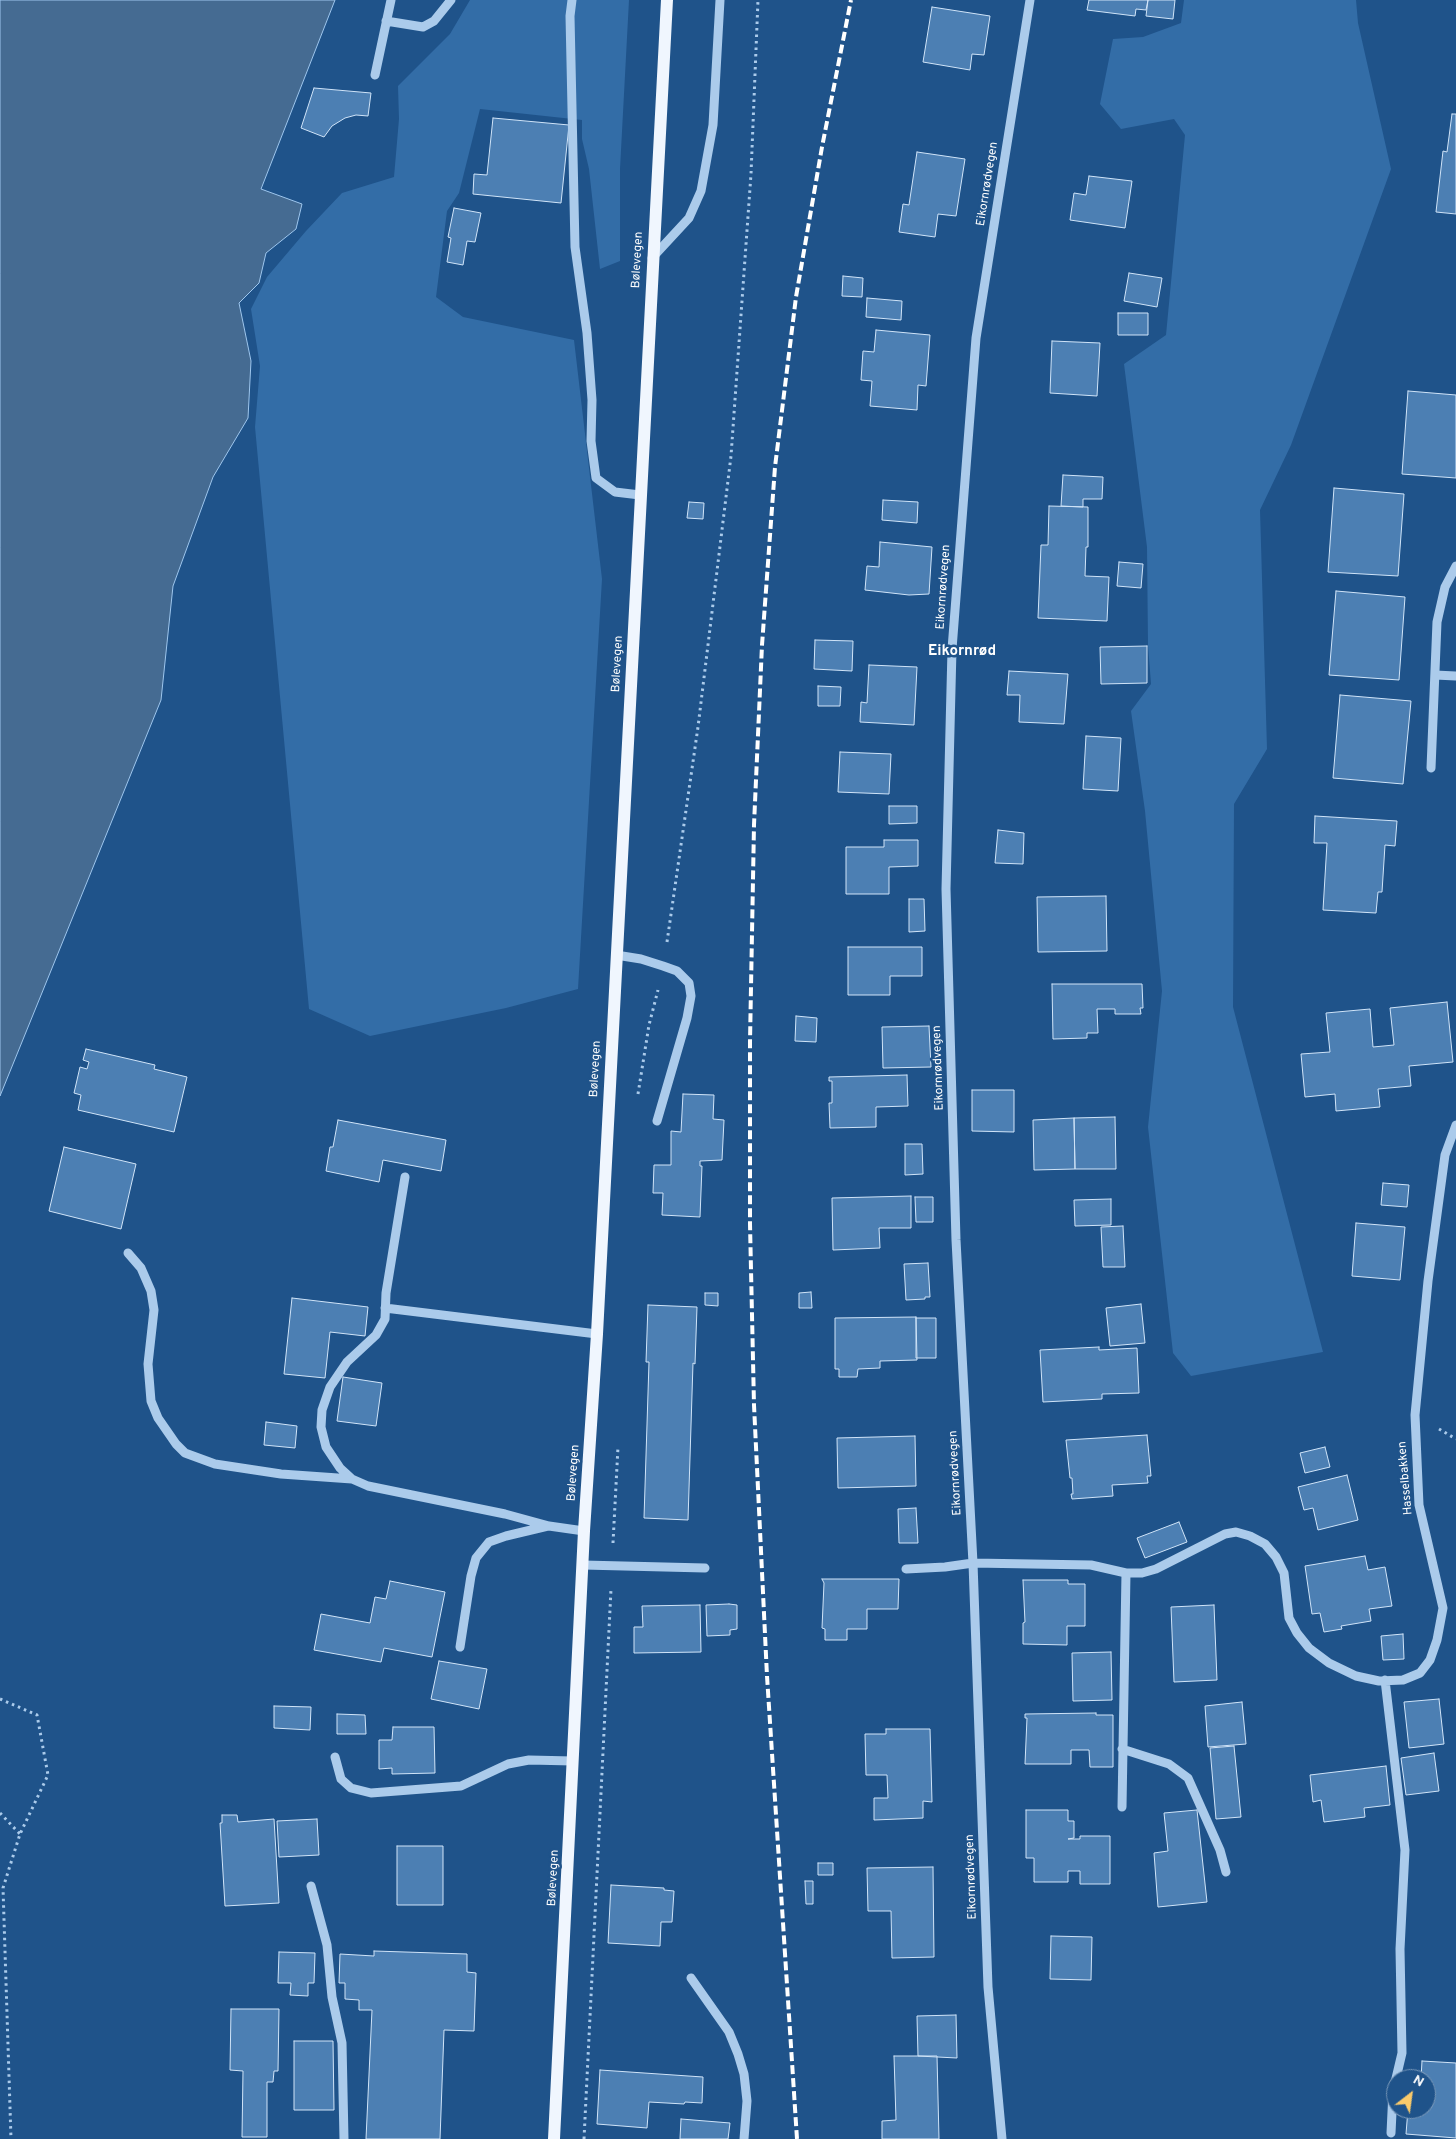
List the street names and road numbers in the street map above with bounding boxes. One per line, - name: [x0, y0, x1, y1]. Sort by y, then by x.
- street label: Eikornrødvegen: [974, 141, 1002, 227]
- street label: Bølevegen: [629, 231, 647, 289]
- street label: Eikornrødvegen: [934, 544, 954, 630]
- street label: Bølevegen: [609, 635, 627, 693]
- street label: Eikornrødvegen: [930, 1025, 948, 1111]
- street label: Bølevegen: [587, 1040, 605, 1098]
- street label: Eikornrødvegen: [947, 1430, 965, 1516]
- street label: Hasselbakken: [1396, 1440, 1416, 1516]
- street label: Bølevegen: [565, 1444, 583, 1502]
- street label: Eikornrødvegen: [963, 1834, 981, 1920]
- street label: Bølevegen: [545, 1849, 563, 1907]

